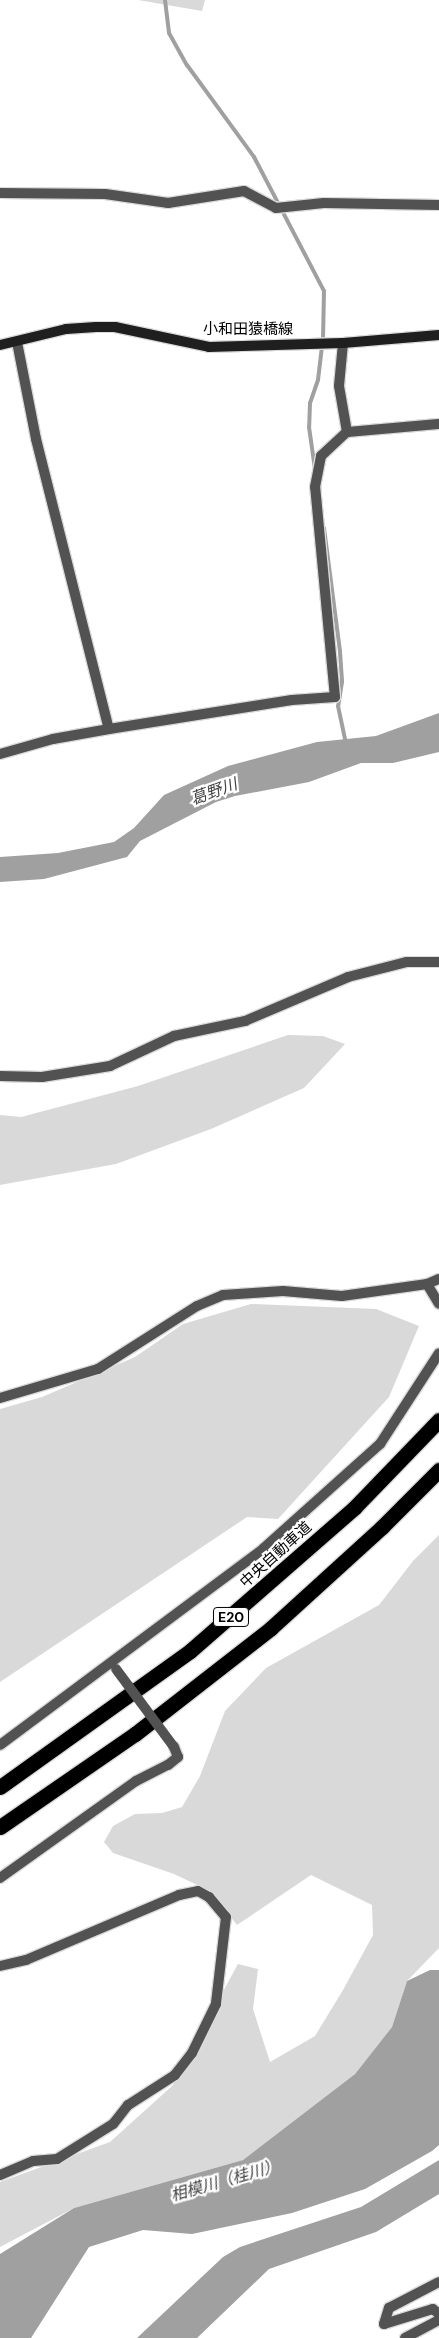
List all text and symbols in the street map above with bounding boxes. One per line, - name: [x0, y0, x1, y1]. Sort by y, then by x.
- street label: 小和田猿橋線: [203, 321, 293, 339]
- water label: 葛野川: [188, 775, 240, 809]
- street label: 中央自動車道: [237, 1518, 315, 1592]
- road number: E20: [212, 1605, 250, 1628]
- water label: 相模川（桂川）: [169, 2156, 281, 2206]

